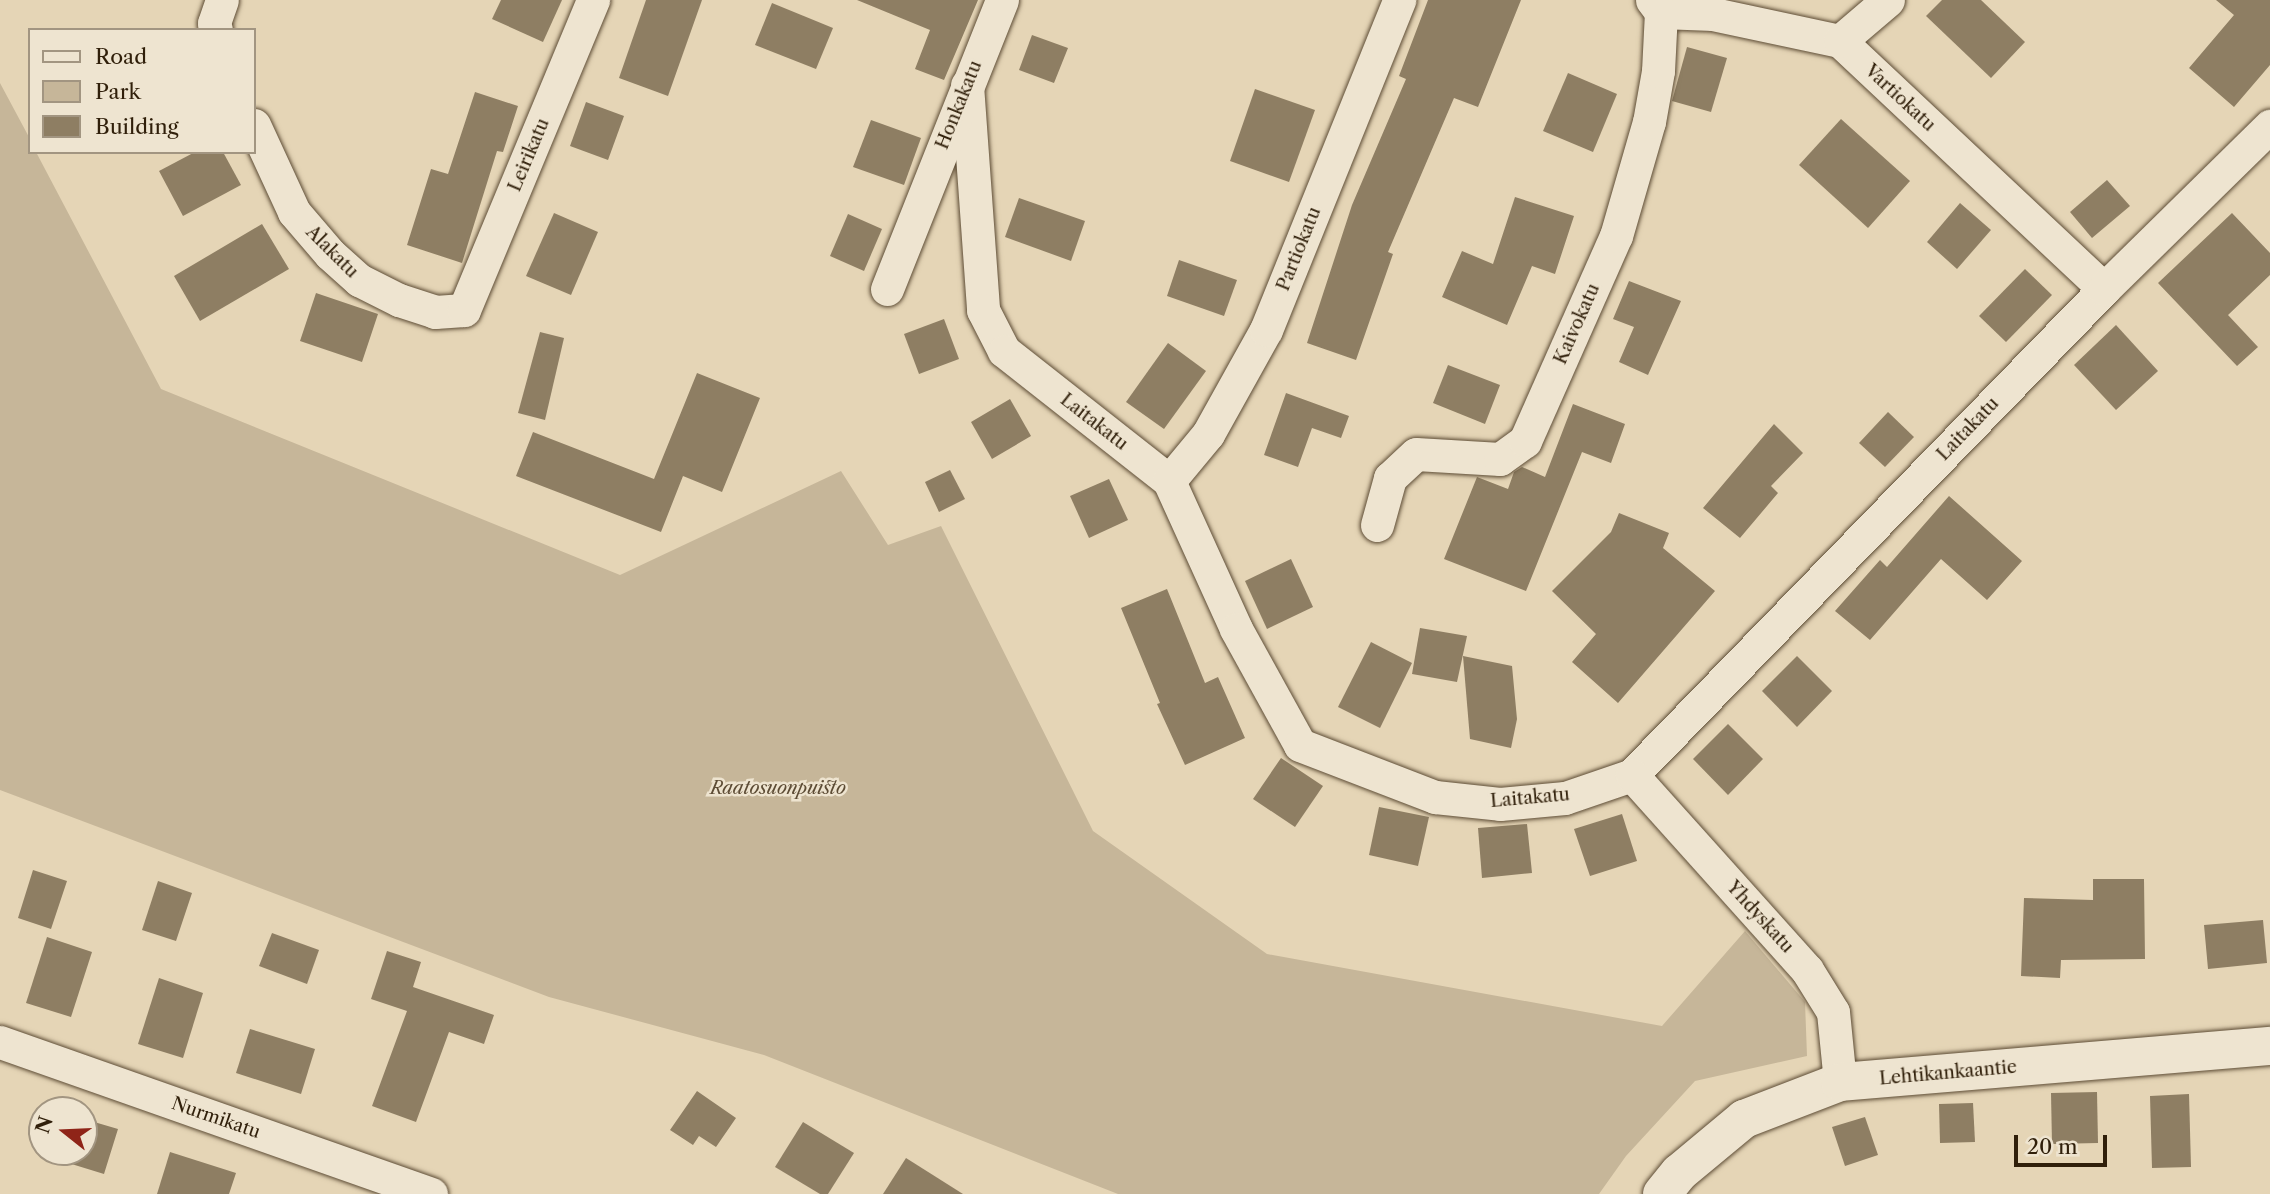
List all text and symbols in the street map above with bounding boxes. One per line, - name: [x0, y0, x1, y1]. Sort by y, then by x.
- legend: [28, 28, 256, 154]
- text: Road: [95, 44, 147, 69]
- street label: Honkakatu: [931, 57, 987, 153]
- street label: Vartiokatu: [1860, 60, 1940, 136]
- text: Park: [95, 79, 141, 104]
- text: Building: [95, 114, 179, 139]
- street label: Leirikatu: [504, 115, 554, 195]
- street label: Partiokatu: [1272, 204, 1326, 294]
- street label: Alakatu: [301, 221, 363, 283]
- street label: Kaivokatu: [1550, 280, 1604, 368]
- street label: Laitakatu: [1056, 389, 1132, 455]
- street label: Laitakatu: [1933, 393, 2003, 465]
- park label: Raatosuonpuisto: [710, 777, 846, 799]
- street label: Laitakatu: [1489, 784, 1571, 812]
- street label: Yhdyskatu: [1722, 876, 1798, 958]
- street label: Lehtikankaantie: [1878, 1056, 2018, 1090]
- street label: Nurmikatu: [169, 1093, 263, 1143]
- north arrow: [28, 1096, 98, 1166]
- text: N: [31, 1114, 58, 1136]
- scale bar: [2018, 1120, 2111, 1164]
- text: 20 m: [2027, 1134, 2078, 1159]

